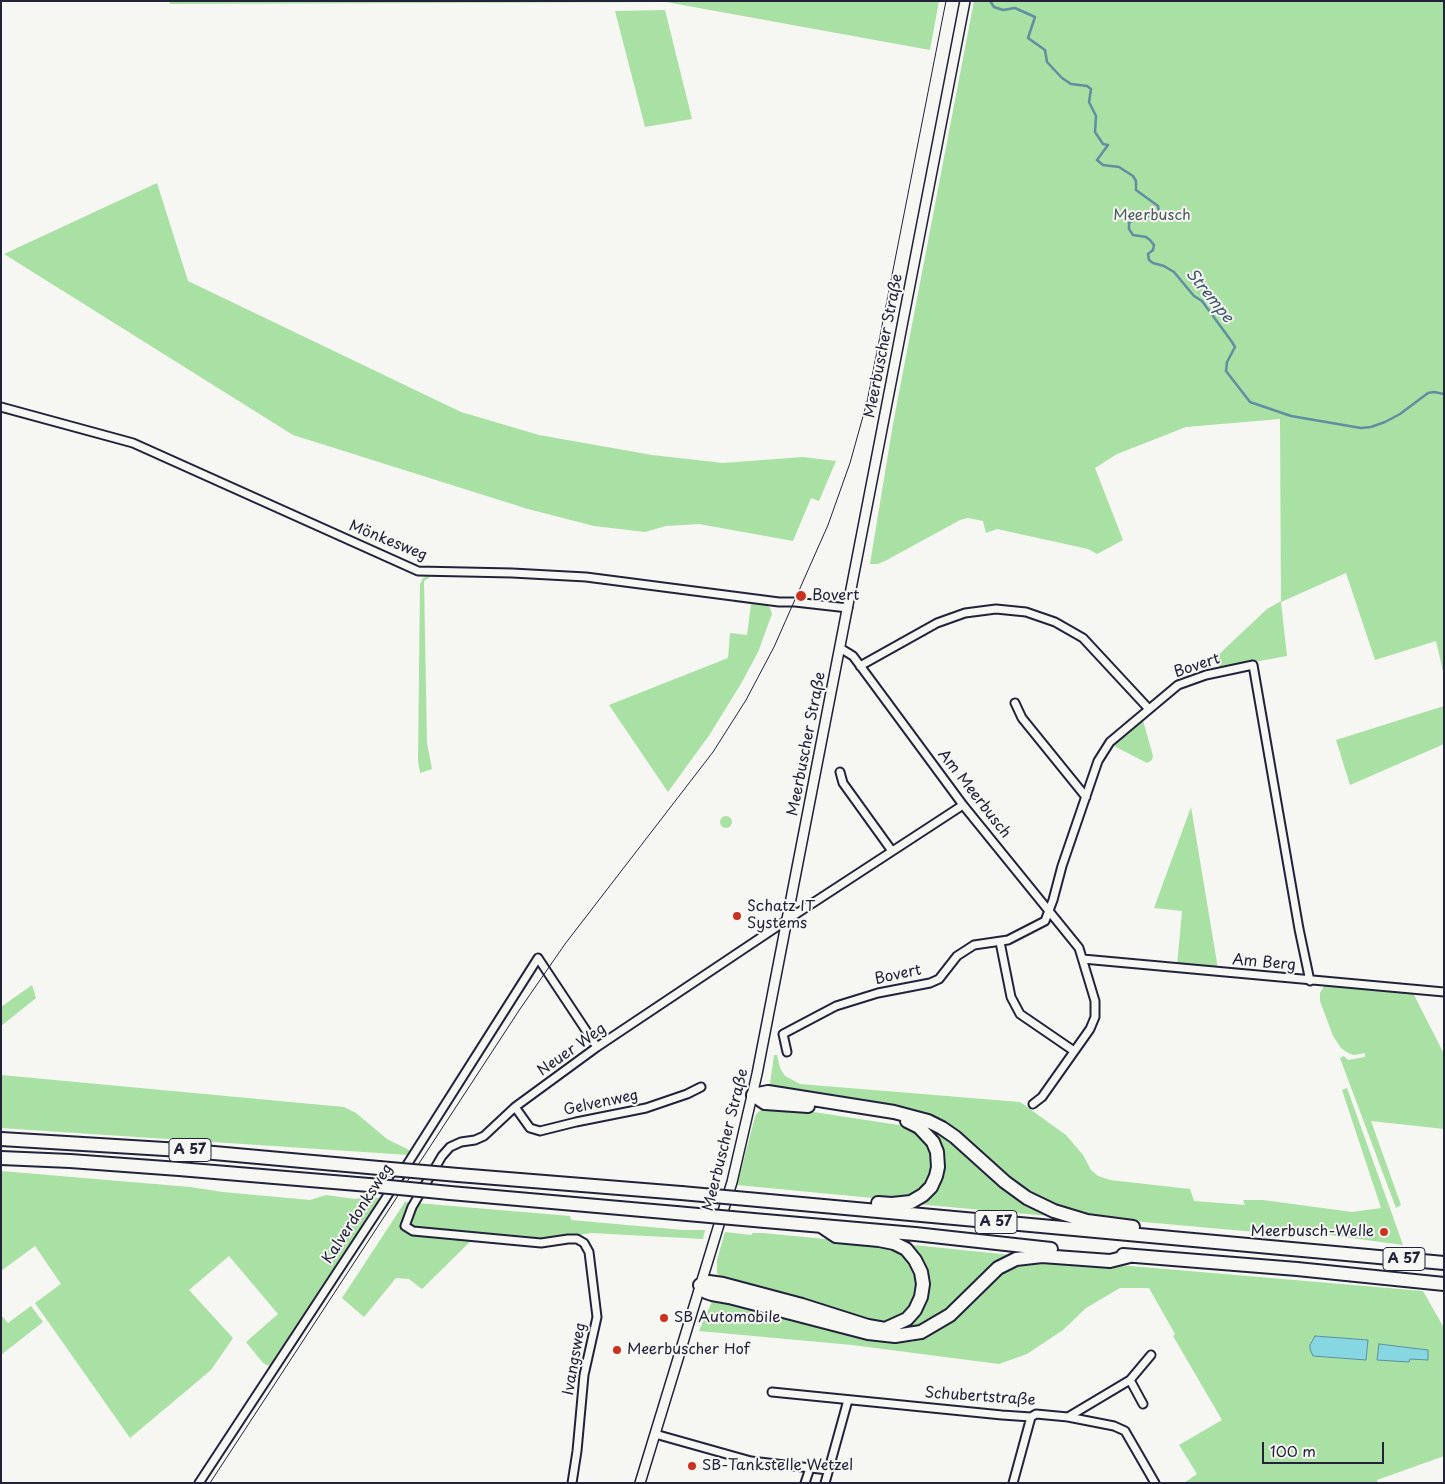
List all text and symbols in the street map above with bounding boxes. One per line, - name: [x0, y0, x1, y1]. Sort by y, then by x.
- park label: Meerbusch: [1113, 207, 1191, 225]
- water label: Strempe: [1181, 265, 1237, 327]
- street label: Meerbuscher Straße: [861, 272, 907, 420]
- street label: Mönkesweg: [346, 517, 430, 565]
- place label: Bovert: [812, 587, 859, 605]
- marker: Bovert: [794, 589, 808, 603]
- street label: Bovert: [1172, 650, 1222, 682]
- street label: Meerbuscher Straße: [784, 670, 830, 818]
- street label: Am Meerbusch: [934, 746, 1014, 842]
- place label: Schatz IT Systems: [747, 898, 815, 933]
- marker: Schatz IT Systems: [731, 910, 743, 922]
- street label: Am Berg: [1231, 951, 1297, 975]
- street label: Bovert: [873, 961, 923, 989]
- street label: Neuer Weg: [534, 1020, 610, 1080]
- street label: Meerbuscher Straße: [700, 1067, 752, 1213]
- street label: Gelvenweg: [562, 1086, 640, 1120]
- road number: A 57: [169, 1138, 211, 1162]
- street label: Kalverdonksweg: [319, 1161, 397, 1267]
- road number: A 57: [975, 1210, 1017, 1234]
- place label: Meerbusch-Welle: [1251, 1223, 1374, 1241]
- marker: Meerbusch-Welle: [1378, 1226, 1390, 1238]
- road number: A 57: [1383, 1248, 1425, 1270]
- place label: SB Automobile: [674, 1309, 781, 1327]
- marker: SB Automobile: [658, 1312, 670, 1324]
- street label: Ivangsweg: [560, 1321, 590, 1397]
- place label: Meerbuscher Hof: [627, 1341, 750, 1359]
- marker: Meerbuscher Hof: [611, 1344, 623, 1356]
- street label: Schubertstraße: [924, 1384, 1036, 1410]
- scale bar: [1265, 1432, 1388, 1464]
- text: 100 m: [1270, 1439, 1316, 1462]
- place label: SB-Tankstelle Wetzel: [702, 1457, 853, 1475]
- marker: SB-Tankstelle Wetzel: [686, 1460, 698, 1472]

